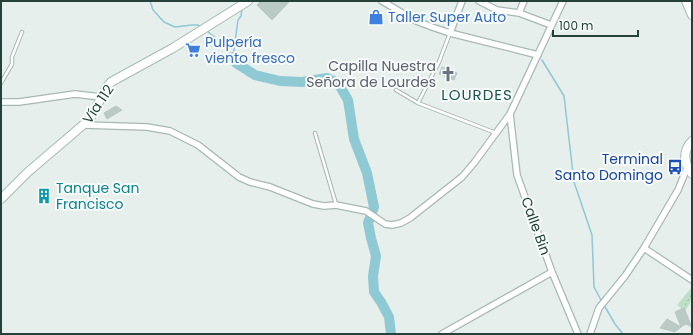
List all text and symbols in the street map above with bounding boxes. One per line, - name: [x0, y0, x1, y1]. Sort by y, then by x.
- place label: Taller Super Auto: [388, 7, 506, 27]
- shop icon: Taller Super Auto: [367, 8, 385, 26]
- scale bar: [553, 12, 638, 38]
- text: 100 m: [559, 17, 593, 34]
- place label: Pulpería viento fresco: [205, 32, 295, 68]
- supermarket icon: Pulpería viento fresco: [184, 41, 202, 59]
- place label: Capilla Nuestra Señora de Lourdes: [306, 56, 436, 92]
- church icon: Capilla Nuestra Señora de Lourdes: [439, 65, 457, 83]
- street label: Vía 112: [78, 81, 118, 127]
- district label: LOURDES: [441, 84, 513, 105]
- place label: Terminal Santo Domingo: [554, 149, 663, 185]
- bus stop icon: Terminal Santo Domingo: [666, 158, 684, 176]
- place label: Tanque San Francisco: [56, 178, 139, 214]
- building icon: Tanque San Francisco: [35, 187, 53, 205]
- street label: Calle Bin: [516, 194, 556, 258]

